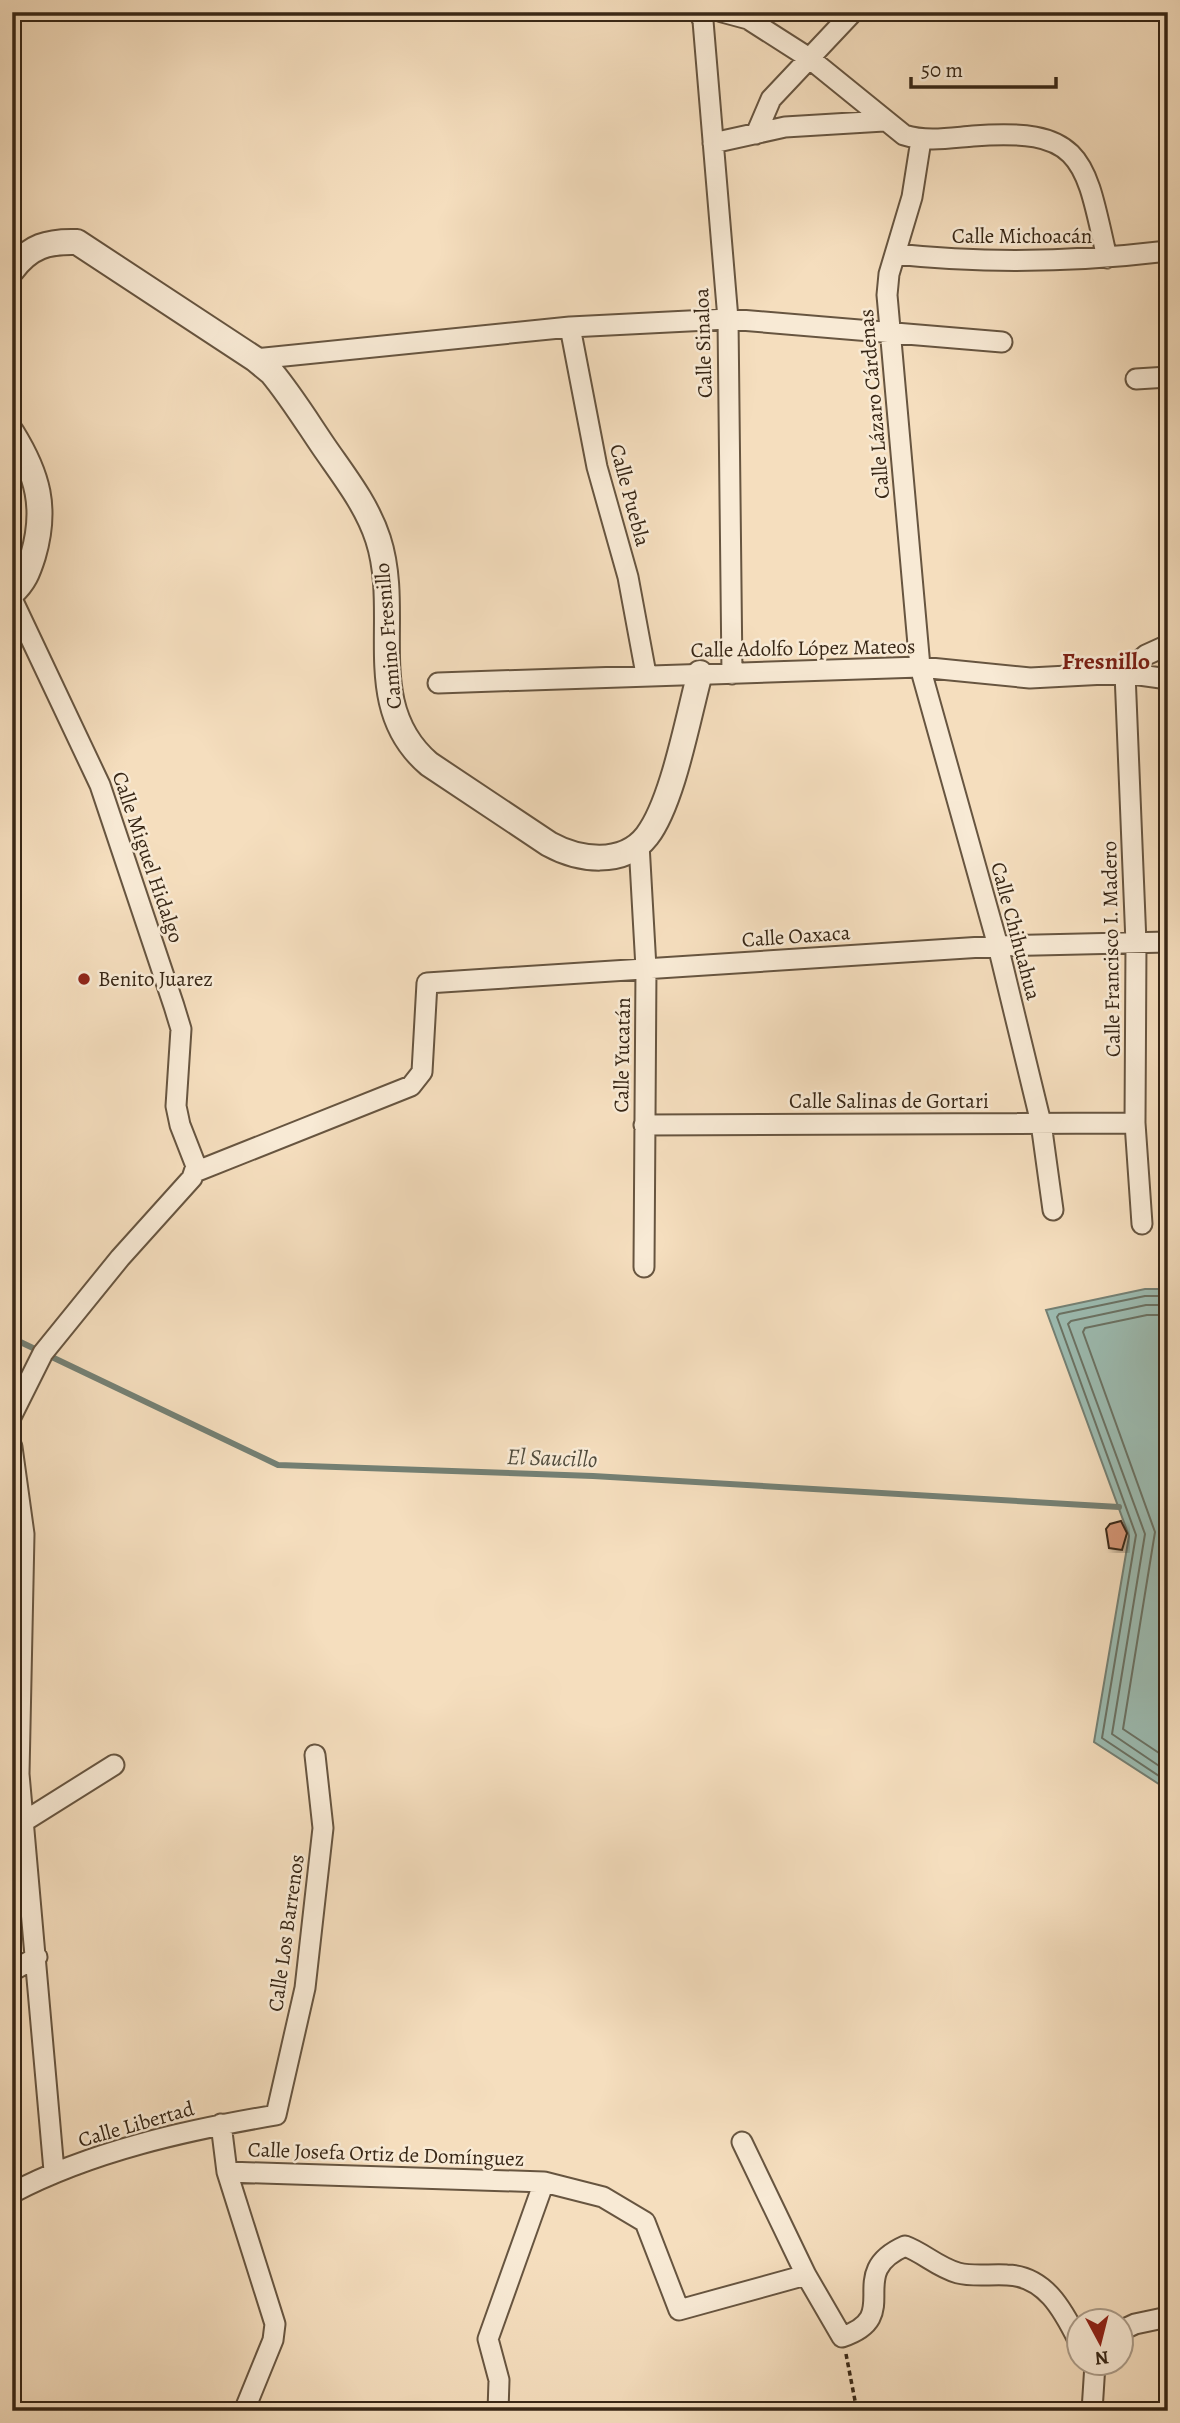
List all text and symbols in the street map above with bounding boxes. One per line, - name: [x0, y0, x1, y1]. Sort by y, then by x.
- scale bar: [911, 46, 1056, 90]
- text: 50 m: [921, 56, 963, 84]
- street label: Calle Michoacán: [952, 222, 1092, 250]
- street label: Calle Sinaloa: [687, 287, 719, 399]
- street label: Calle Lázaro Cárdenas: [852, 308, 896, 500]
- street label: Calle Puebla: [603, 441, 657, 549]
- street label: Camino Fresnillo: [368, 562, 408, 710]
- street label: Calle Adolfo López Mateos: [690, 632, 916, 664]
- district label: Fresnillo: [1062, 645, 1150, 677]
- street label: Calle Miguel Hidalgo: [106, 768, 190, 946]
- street label: Calle Francisco I. Madero: [1095, 841, 1127, 1057]
- street label: Calle Chihuahua: [984, 859, 1048, 1003]
- street label: Calle Oaxaca: [741, 918, 851, 954]
- place label: Benito Juarez: [98, 965, 213, 993]
- marker: Benito Juarez: [76, 971, 92, 987]
- street label: Calle Yucatán: [607, 997, 637, 1113]
- street label: Calle Salinas de Gortari: [789, 1087, 989, 1115]
- water label: El Saucillo: [506, 1441, 598, 1475]
- street label: Calle Los Barrenos: [261, 1853, 311, 2013]
- street label: Calle Libertad: [75, 2094, 198, 2154]
- street label: Calle Josefa Ortiz de Domínguez: [247, 2135, 525, 2173]
- north arrow: [1064, 2308, 1134, 2378]
- text: N: [1093, 2344, 1110, 2372]

